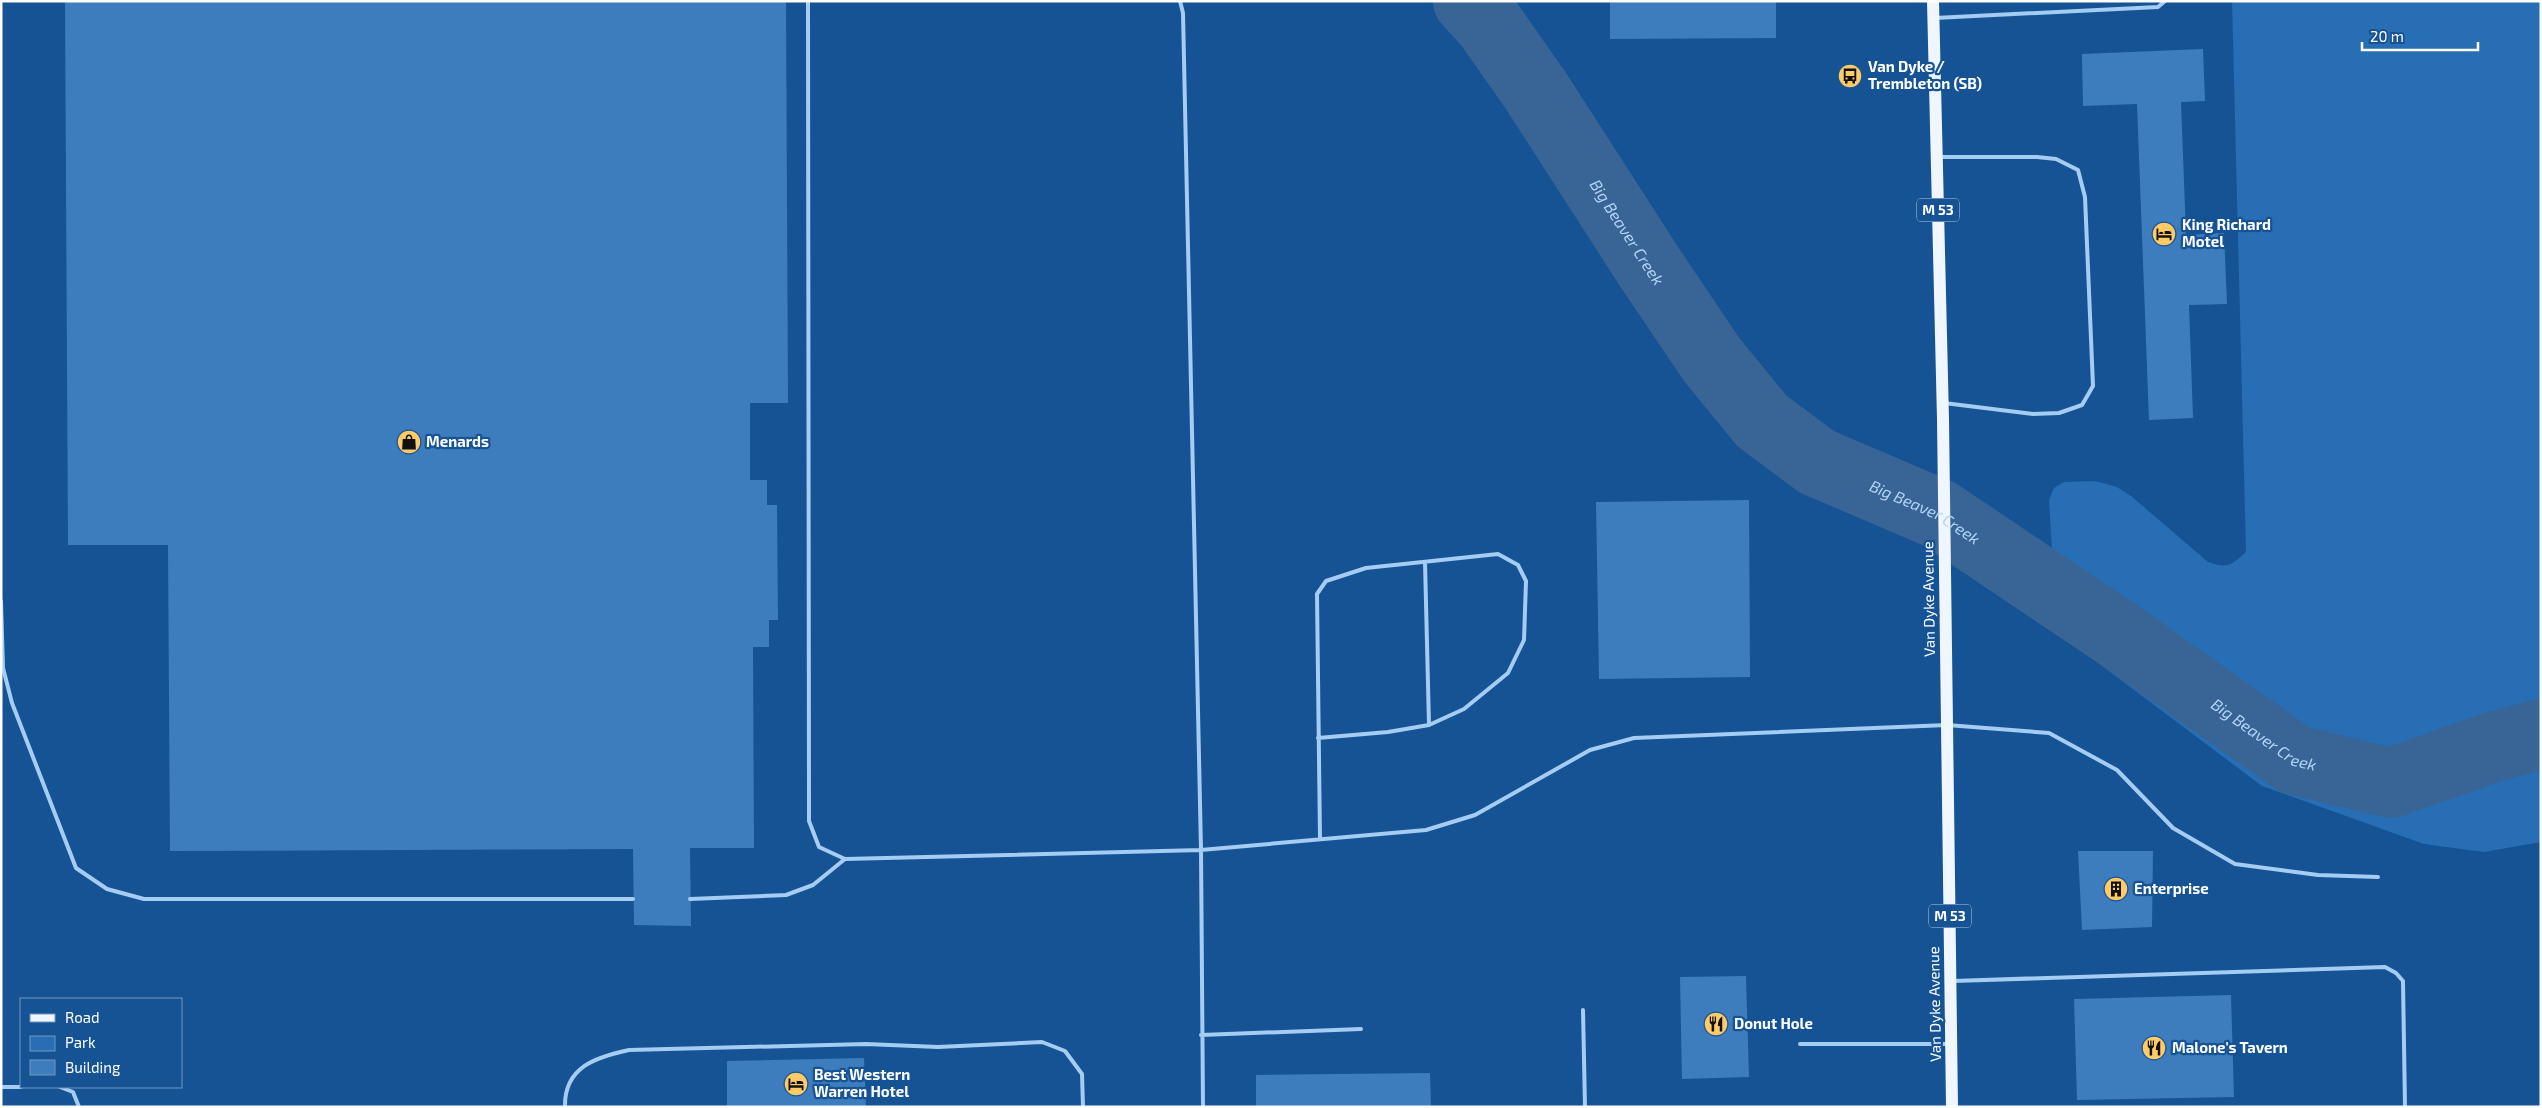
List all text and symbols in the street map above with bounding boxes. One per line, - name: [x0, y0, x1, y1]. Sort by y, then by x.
- scale bar: [2362, 20, 2478, 52]
- text: 20 m: [2370, 27, 2404, 45]
- place label: Van Dyke / Trembleton (SB): [1868, 57, 1982, 92]
- bus stop icon: Van Dyke / Trembleton (SB): [1837, 63, 1863, 89]
- water label: Big Beaver Creek: [1586, 176, 1669, 288]
- road number: M 53: [1917, 198, 1959, 222]
- place label: King Richard Motel: [2182, 215, 2271, 250]
- hotel icon: King Richard Motel: [2151, 221, 2177, 247]
- shop icon: Menards: [396, 429, 422, 455]
- place label: Menards: [426, 432, 489, 450]
- water label: Big Beaver Creek: [1867, 476, 1984, 548]
- street label: Van Dyke Avenue: [1918, 541, 1938, 657]
- water label: Big Beaver Creek: [2208, 694, 2318, 774]
- building icon: Enterprise: [2103, 876, 2129, 902]
- place label: Enterprise: [2134, 879, 2209, 897]
- road number: M 53: [1929, 904, 1971, 928]
- street label: Van Dyke Avenue: [1924, 946, 1944, 1062]
- legend: [20, 998, 182, 1088]
- text: Road: [65, 1008, 100, 1026]
- restaurant icon: Donut Hole: [1703, 1011, 1729, 1037]
- place label: Donut Hole: [1734, 1014, 1813, 1032]
- text: Park: [65, 1033, 96, 1051]
- restaurant icon: Malone's Tavern: [2141, 1035, 2167, 1061]
- place label: Malone's Tavern: [2172, 1038, 2288, 1056]
- text: Building: [65, 1058, 121, 1076]
- place label: Best Western Warren Hotel: [814, 1065, 910, 1100]
- hotel icon: Best Western Warren Hotel: [783, 1071, 809, 1097]

